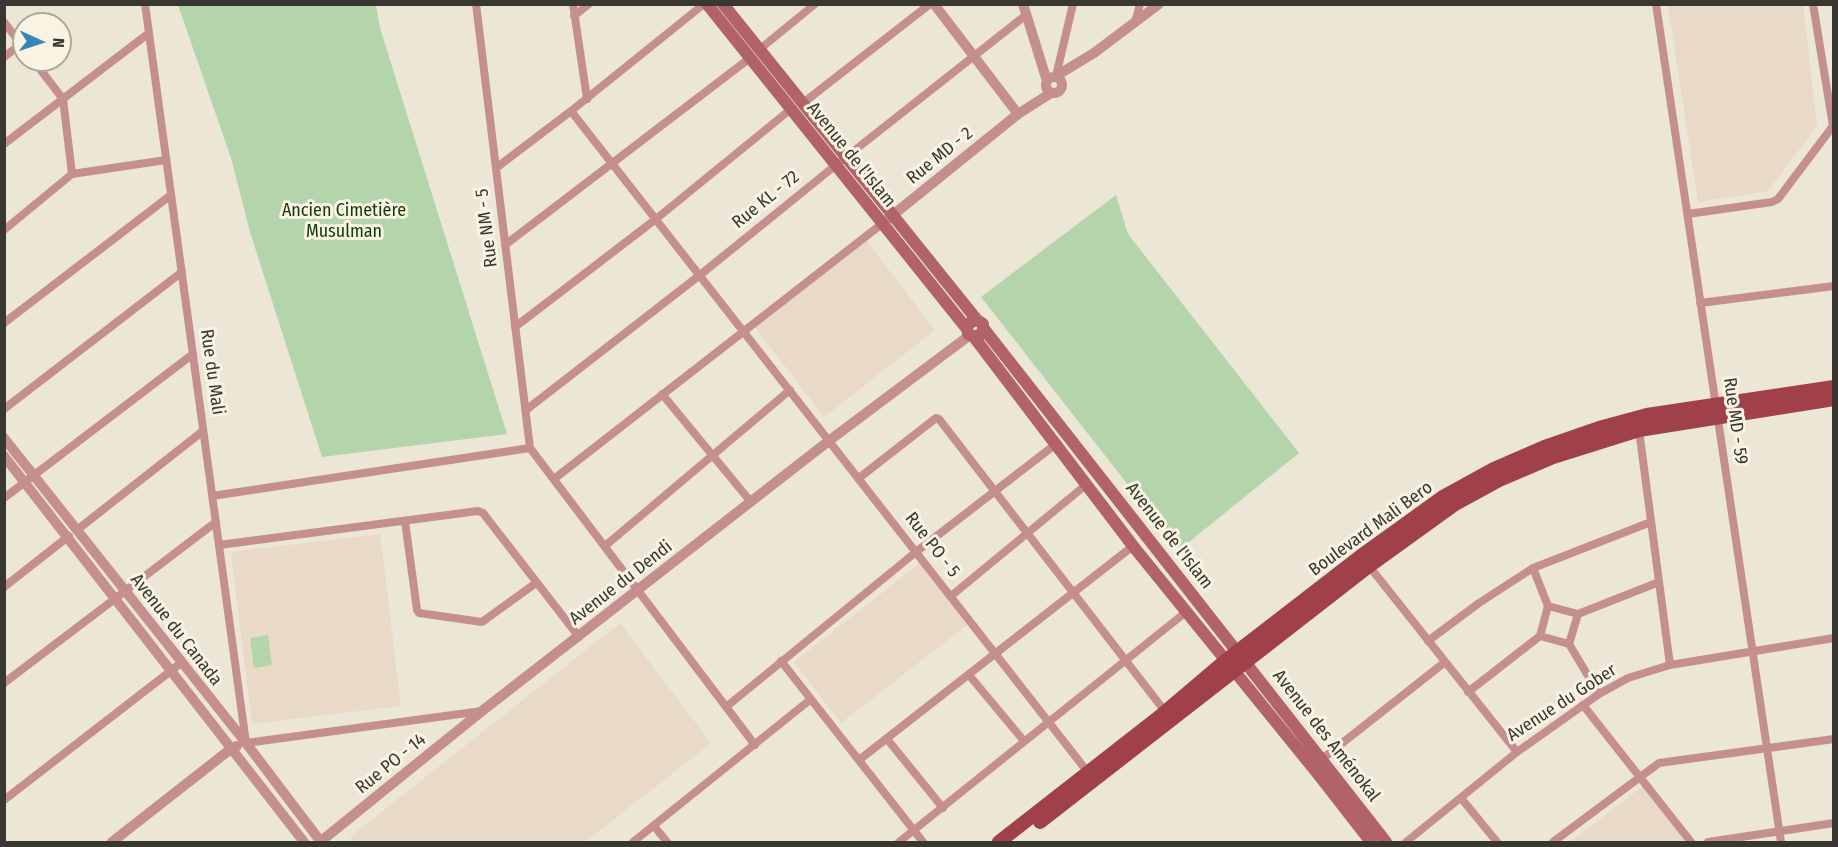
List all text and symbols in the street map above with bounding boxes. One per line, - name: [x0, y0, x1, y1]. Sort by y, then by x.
- north arrow: [12, 12, 72, 72]
- text: N: [49, 38, 68, 48]
- street label: Avenue de l'Islam: [802, 98, 900, 212]
- street label: Rue MD - 2: [903, 123, 977, 189]
- street label: Rue KL - 72: [728, 166, 804, 234]
- street label: Rue NM - 5: [471, 187, 503, 269]
- park label: Ancien Cimetière Musulman: [282, 200, 406, 242]
- street label: Rue du Mali: [195, 328, 229, 416]
- street label: Rue MD - 59: [1718, 376, 1752, 466]
- street label: Boulevard Mali Bero: [1305, 477, 1437, 581]
- street label: Avenue de l'Islam: [1121, 479, 1217, 593]
- street label: Rue PO - 5: [900, 508, 964, 582]
- street label: Avenue du Dendi: [565, 536, 677, 630]
- street label: Avenue du Canada: [126, 570, 226, 690]
- street label: Avenue du Gober: [1503, 660, 1621, 746]
- street label: Avenue des Aménokal: [1268, 666, 1384, 806]
- street label: Rue PO - 14: [352, 729, 430, 799]

